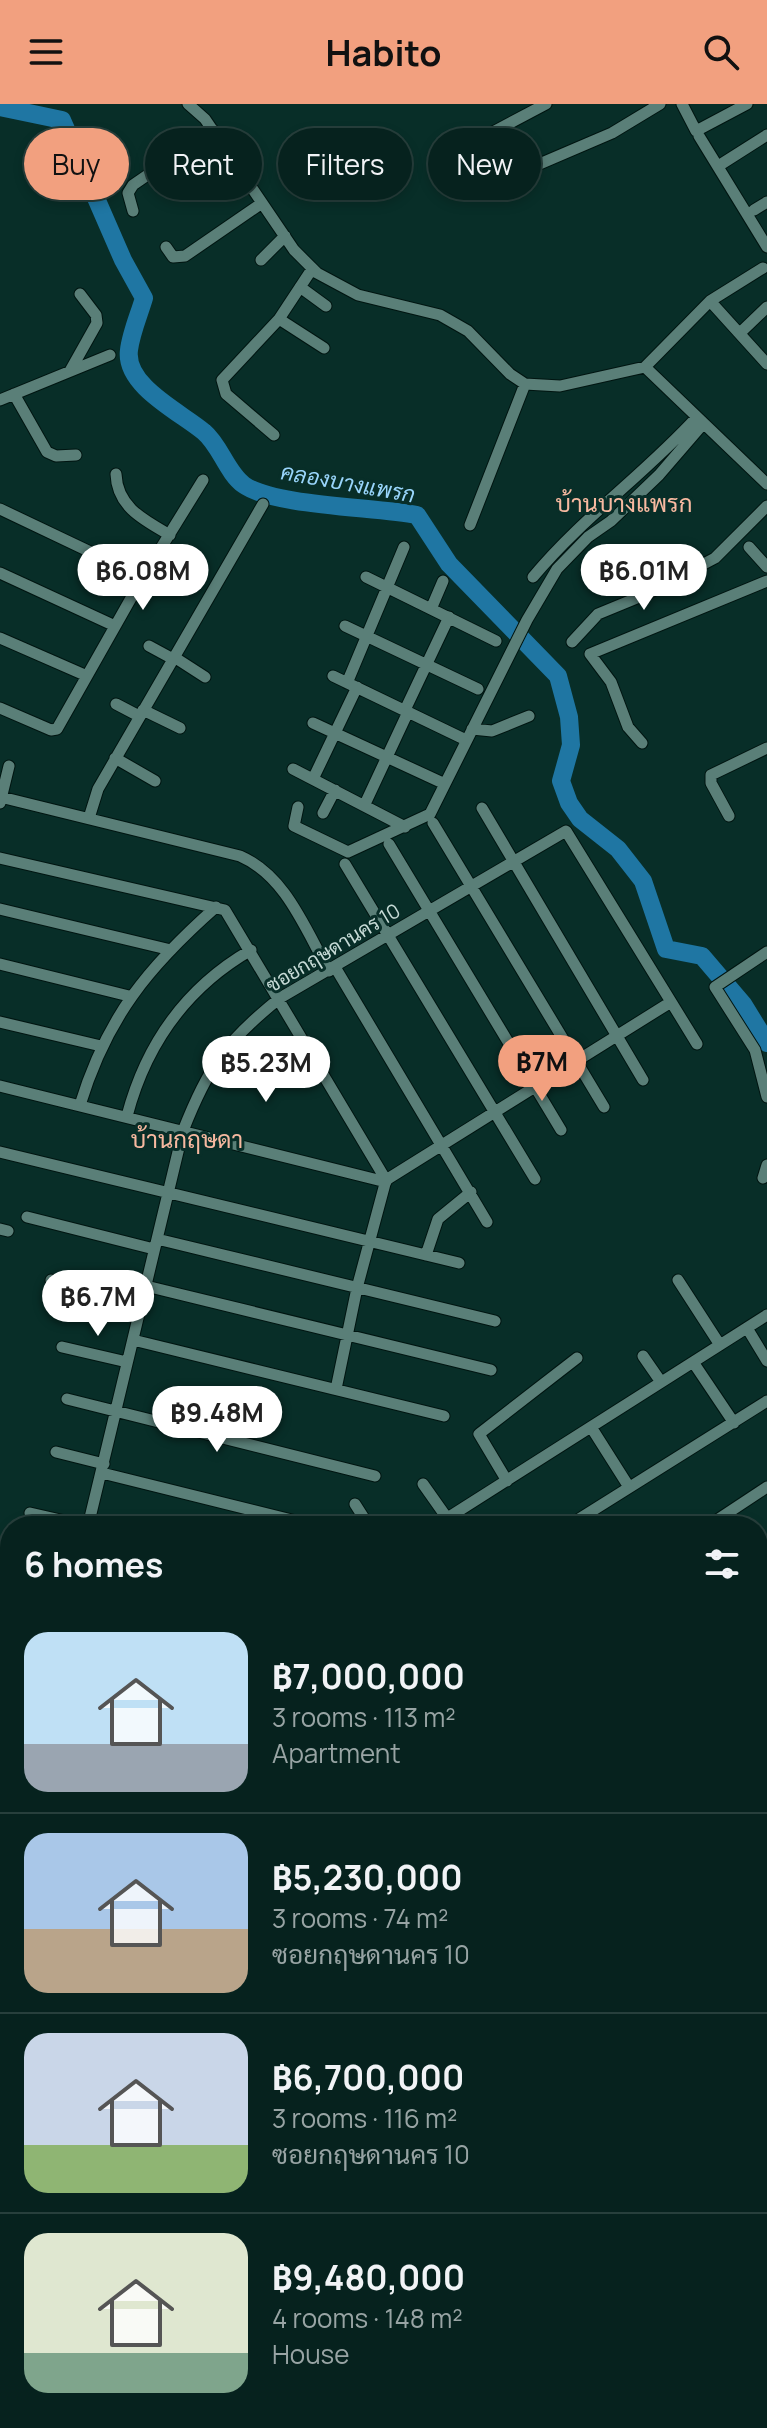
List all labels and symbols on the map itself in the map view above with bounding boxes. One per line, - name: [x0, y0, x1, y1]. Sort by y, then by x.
- water label: คลองบางแพรก: [279, 456, 417, 510]
- district label: บ้านบางแพรก: [555, 486, 693, 519]
- pin: ฿6.08M: [78, 544, 208, 612]
- pin: ฿6.01M: [579, 544, 709, 612]
- street label: ซอยกฤษดานคร 10: [261, 897, 405, 998]
- pin: ฿7M: [503, 1035, 581, 1103]
- pin: ฿5.23M: [201, 1036, 331, 1104]
- district label: บ้านกฤษดา: [131, 1122, 243, 1155]
- pin: ฿6.7M: [42, 1270, 154, 1338]
- pin: ฿9.48M: [152, 1386, 282, 1454]

